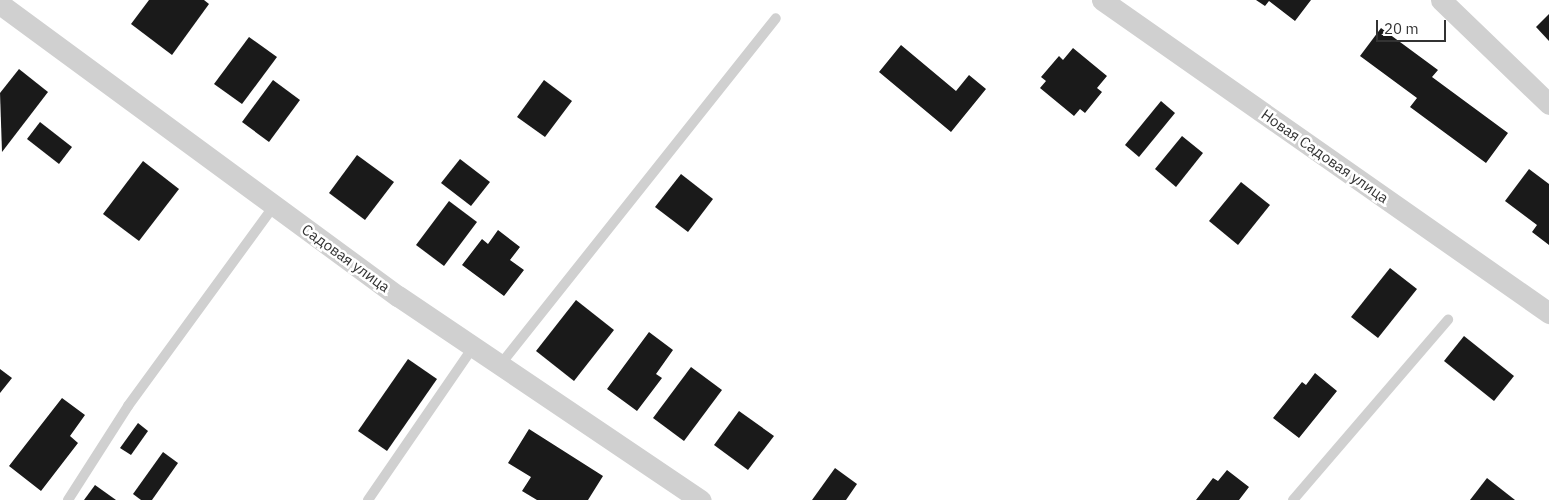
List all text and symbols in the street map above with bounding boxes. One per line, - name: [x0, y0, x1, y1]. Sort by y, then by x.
- scale bar: [1379, 10, 1449, 42]
- text: 20 m: [1384, 19, 1419, 38]
- street label: Новая Садовая улица: [1258, 105, 1392, 207]
- street label: Садовая улица: [298, 220, 394, 296]

